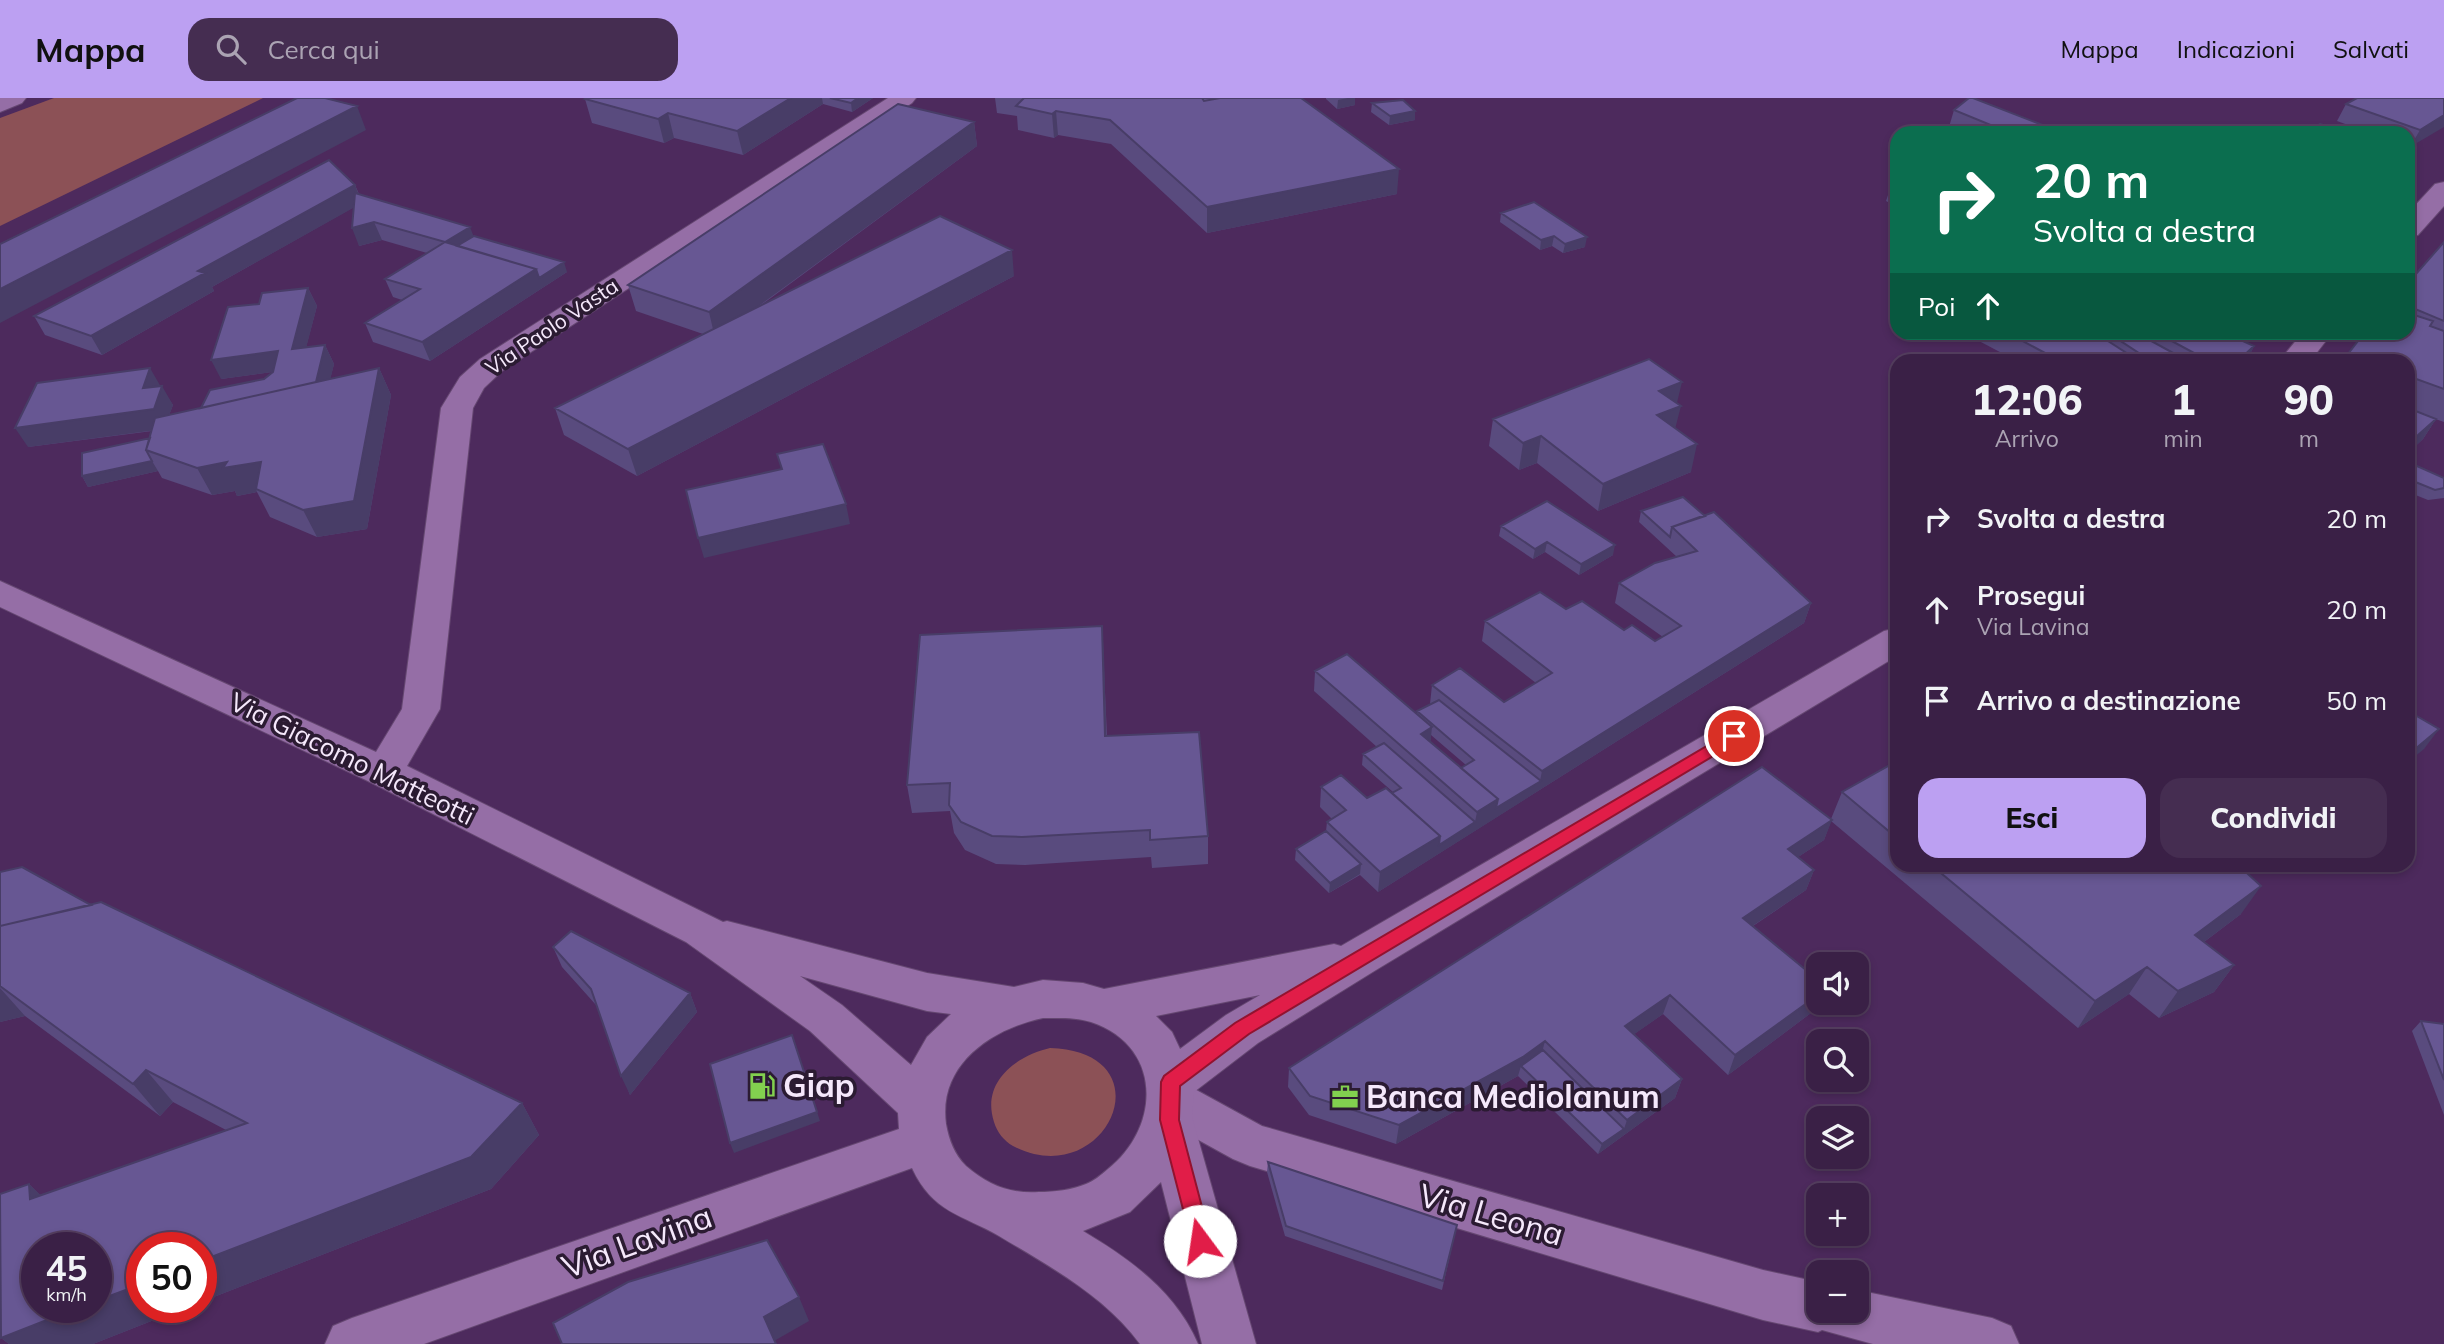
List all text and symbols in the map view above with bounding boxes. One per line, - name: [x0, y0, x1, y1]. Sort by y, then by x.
- search box: [188, 18, 678, 81]
- text: Mappa: [35, 29, 146, 70]
- icon: search: [212, 30, 250, 68]
- text: Cerca qui: [268, 33, 380, 66]
- text: Mappa: [2060, 34, 2139, 64]
- text: Indicazioni: [2177, 34, 2295, 64]
- text: Salvati: [2333, 34, 2409, 64]
- text: 20 m: [2033, 149, 2149, 210]
- icon: right: [1918, 154, 2009, 245]
- text: Svolta a destra: [2033, 210, 2256, 250]
- street label: Via Paolo Vasta: [480, 272, 623, 380]
- icon: ahead: [1969, 287, 2007, 325]
- text: Poi: [1918, 290, 1955, 323]
- text: 12:06: [1971, 373, 2083, 426]
- text: 1: [2171, 373, 2196, 426]
- text: 90: [2284, 373, 2334, 426]
- text: Arrivo: [1995, 424, 2059, 453]
- text: min: [2164, 424, 2203, 453]
- text: m: [2299, 424, 2319, 453]
- icon: right: [1918, 500, 1956, 538]
- text: Svolta a destra: [1977, 502, 2165, 535]
- text: 20 m: [2326, 502, 2387, 535]
- text: Prosegui: [1977, 579, 2085, 612]
- icon: ahead: [1918, 591, 1956, 629]
- text: 20 m: [2326, 593, 2387, 626]
- text: Via Lavina: [1977, 612, 2090, 641]
- icon: arrive: [1918, 682, 1956, 720]
- text: Arrivo a destinazione: [1977, 684, 2241, 717]
- text: 50 m: [2326, 684, 2387, 717]
- street label: Via Giacomo Matteotti: [225, 685, 480, 832]
- pin: [1704, 706, 1764, 766]
- icon: arrive: [1715, 717, 1753, 755]
- button: Esci: [1918, 778, 2146, 858]
- button: Condividi: [2160, 778, 2387, 858]
- map controls: [1806, 952, 1869, 1323]
- button: sound: [1806, 952, 1869, 1015]
- button: search: [1806, 1029, 1869, 1092]
- place label: Giap: [783, 1065, 855, 1105]
- fuel station icon: Giap: [747, 1071, 777, 1101]
- place label: Banca Mediolanum: [1366, 1076, 1660, 1116]
- office icon: Banca Mediolanum: [1330, 1082, 1360, 1112]
- button: layers: [1806, 1106, 1869, 1169]
- street label: Via Leona: [1414, 1174, 1568, 1254]
- button: +: [1806, 1183, 1869, 1246]
- street label: Via Lavina: [556, 1195, 717, 1287]
- position arrow: [1163, 1204, 1237, 1278]
- speed limit sign: 50: [126, 1232, 217, 1323]
- text: 45: [45, 1246, 88, 1290]
- button: −: [1806, 1260, 1869, 1323]
- text: km/h: [46, 1283, 87, 1306]

